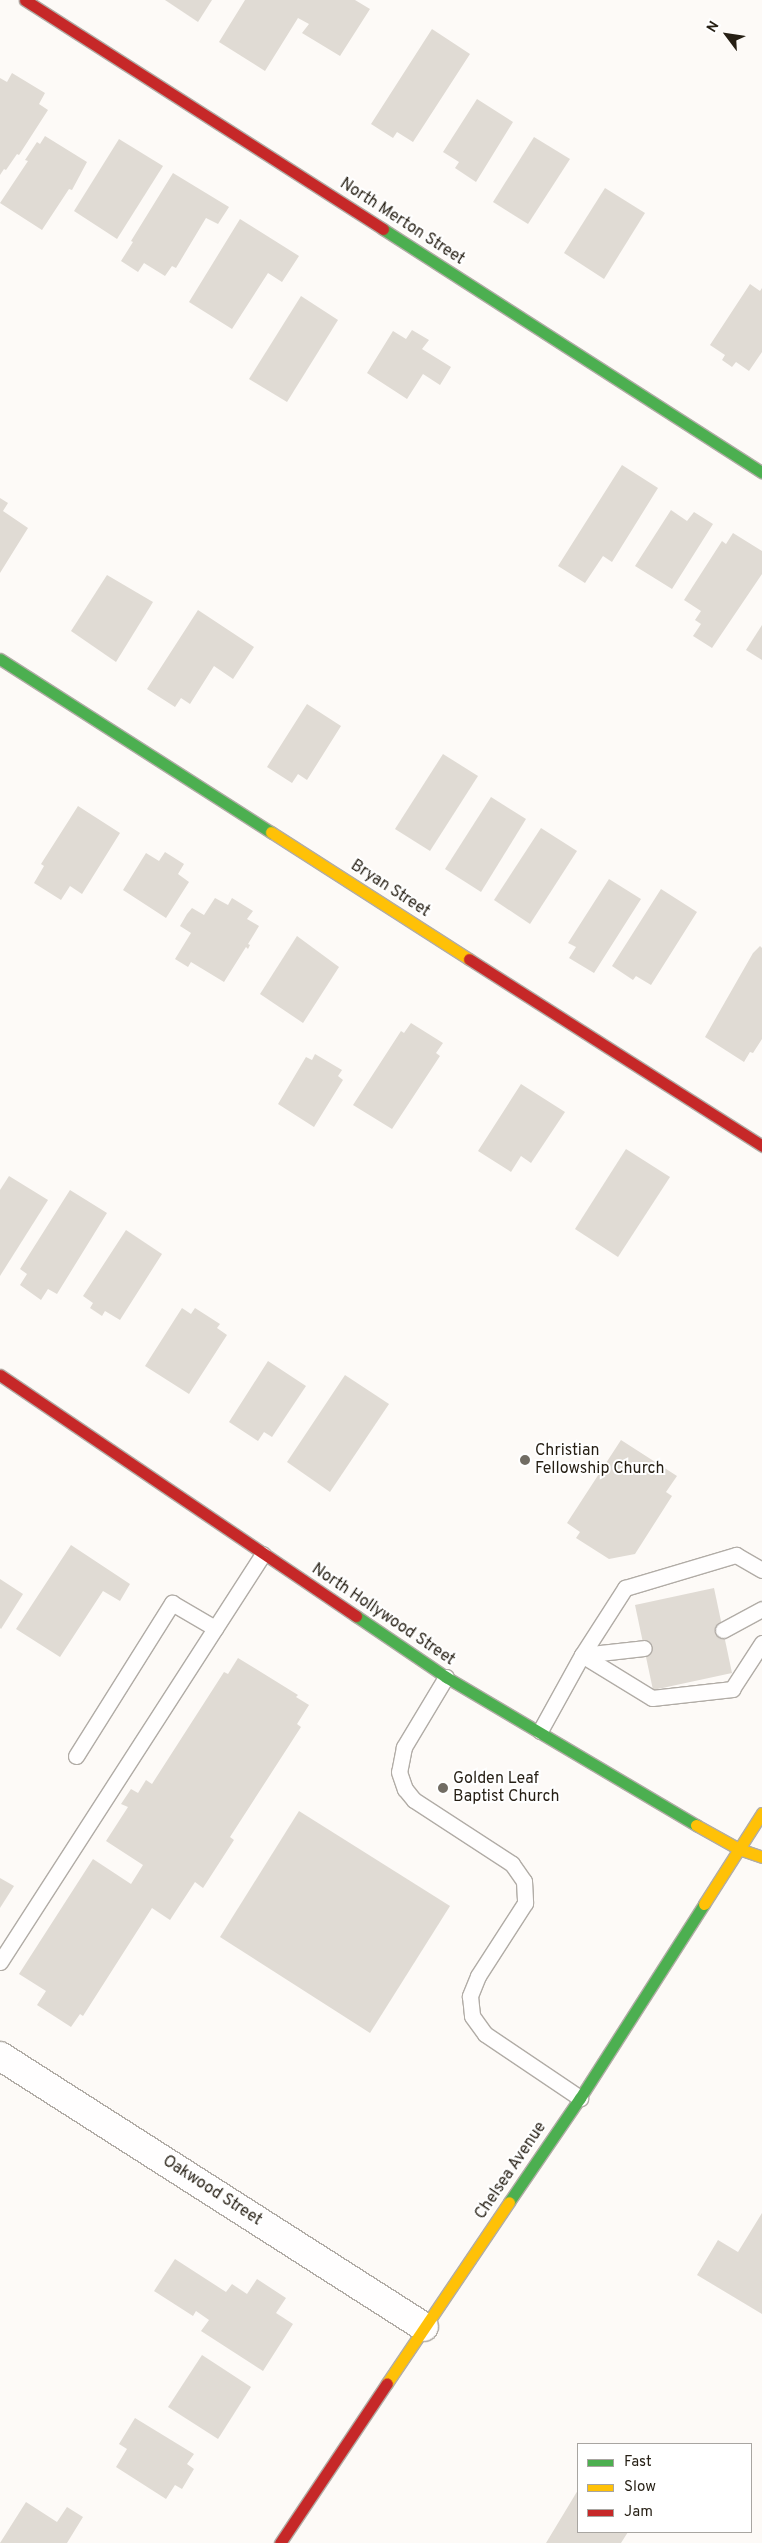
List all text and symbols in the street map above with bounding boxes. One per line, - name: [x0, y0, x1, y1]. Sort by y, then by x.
- north arrow: [702, 10, 752, 60]
- text: N: [704, 18, 724, 36]
- street label: North Merton Street: [336, 175, 468, 269]
- street label: Bryan Street: [347, 856, 433, 922]
- place label: Christian Fellowship Church: [535, 1441, 665, 1479]
- marker: Christian Fellowship Church: [519, 1454, 531, 1466]
- street label: North Hollywood Street: [308, 1560, 458, 1670]
- place label: Golden Leaf Baptist Church: [453, 1769, 559, 1807]
- marker: Golden Leaf Baptist Church: [437, 1782, 449, 1794]
- street label: Chelsea Avenue: [471, 2118, 551, 2224]
- street label: Oakwood Street: [159, 2152, 265, 2230]
- legend: [577, 2443, 752, 2533]
- text: Fast: [624, 2453, 652, 2472]
- text: Slow: [624, 2478, 656, 2497]
- text: Jam: [624, 2503, 653, 2522]

